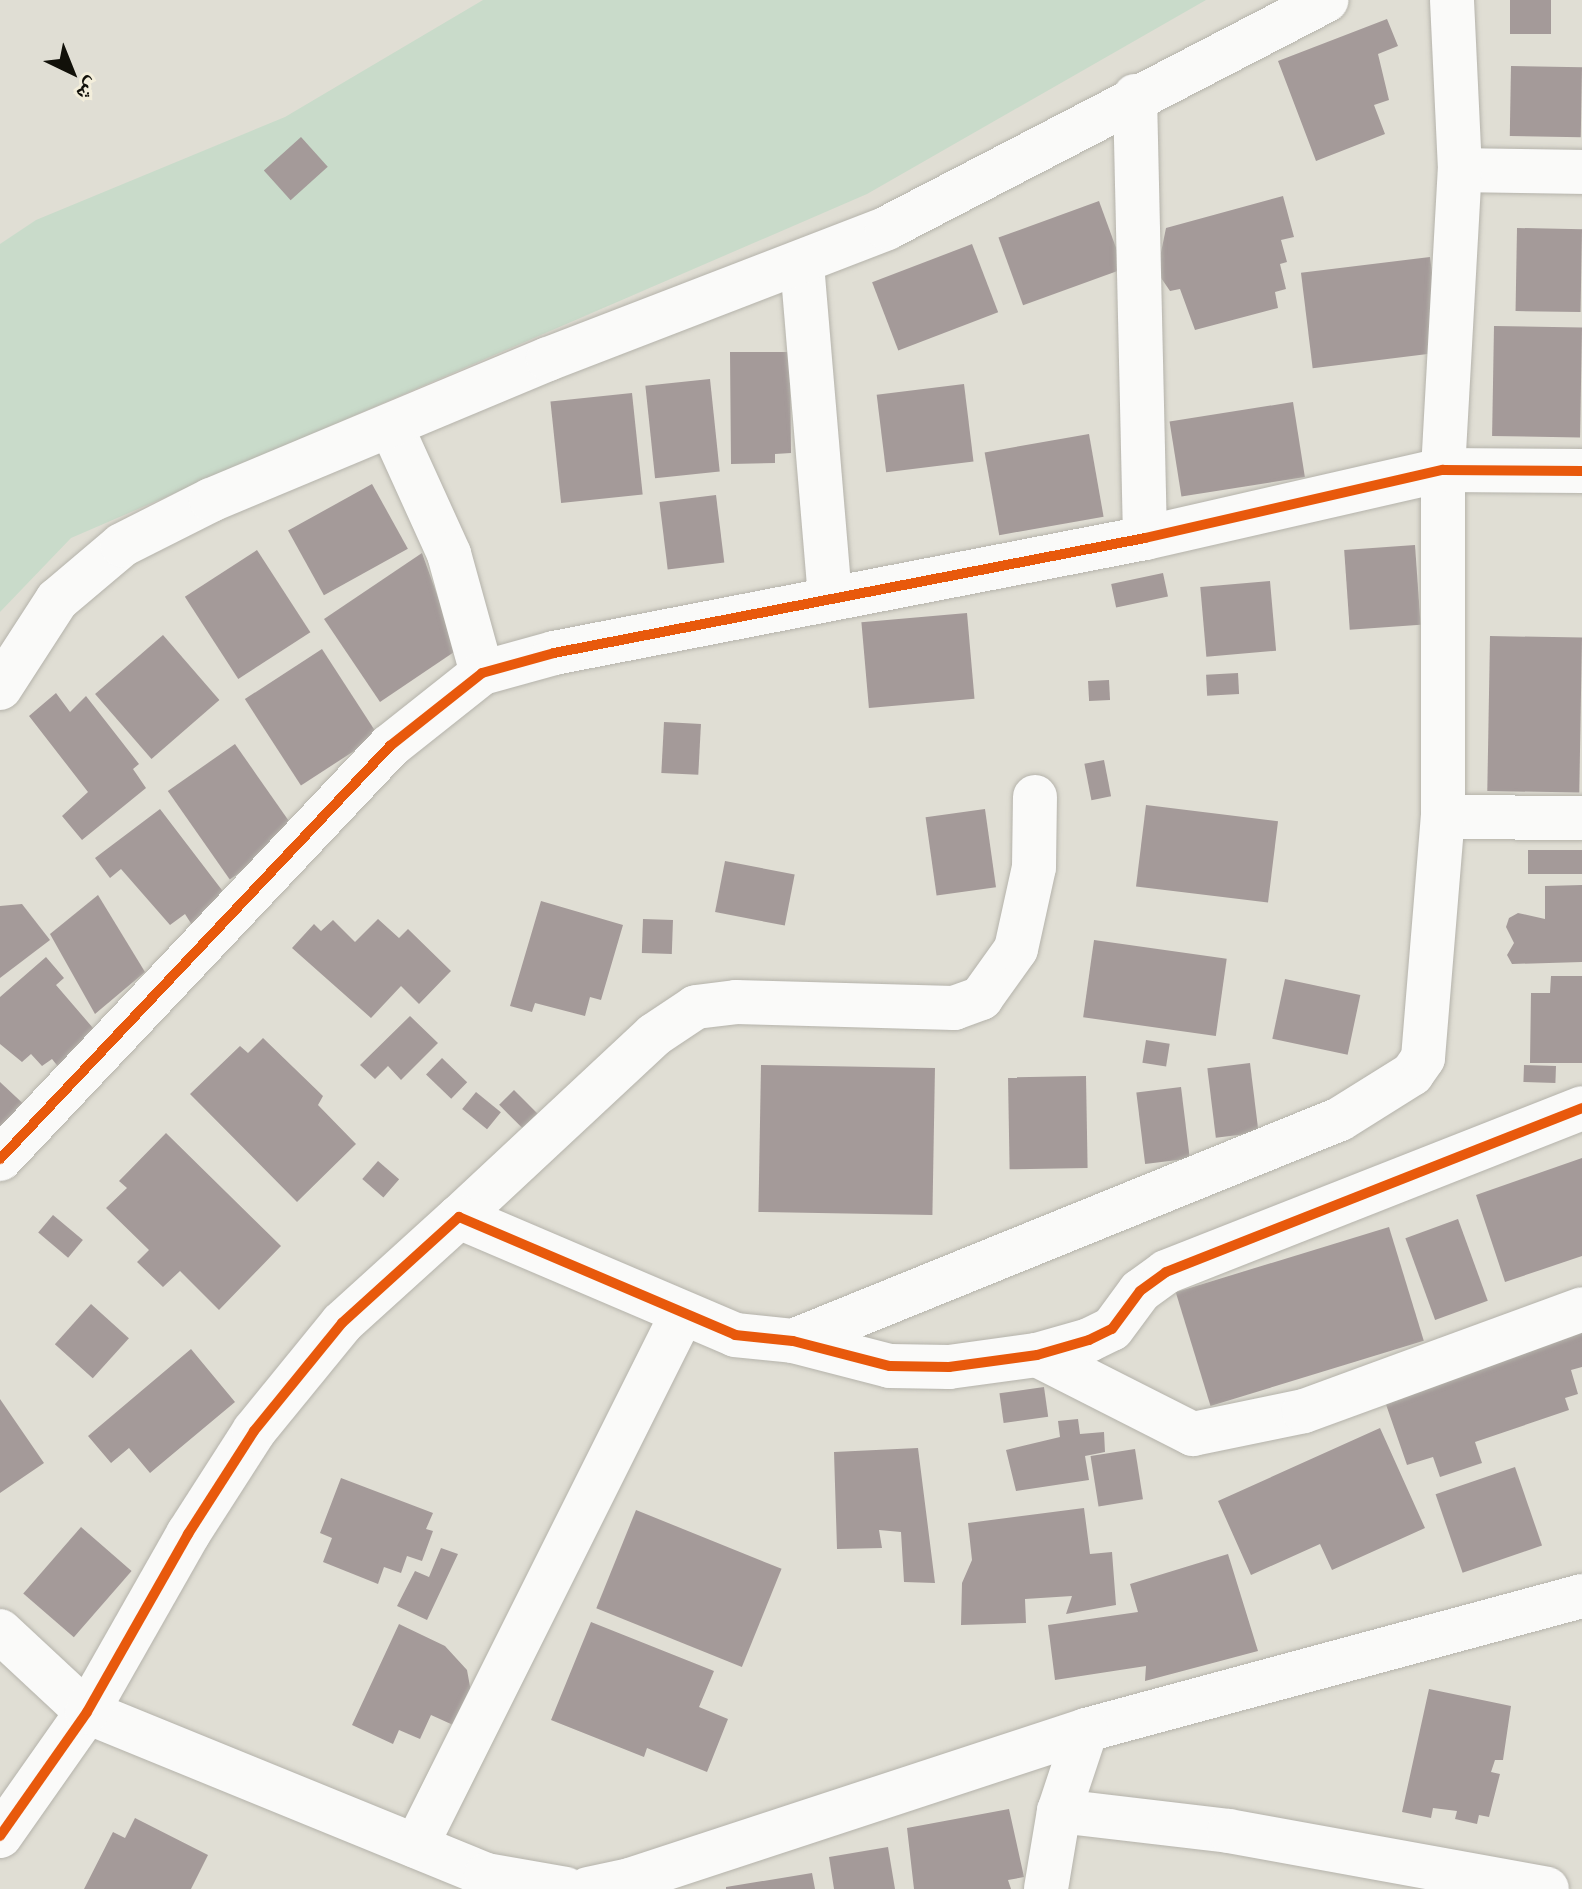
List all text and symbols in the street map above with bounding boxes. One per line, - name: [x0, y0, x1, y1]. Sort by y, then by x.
- north arrow: [32, 32, 112, 112]
- text: ش: [72, 73, 106, 107]

